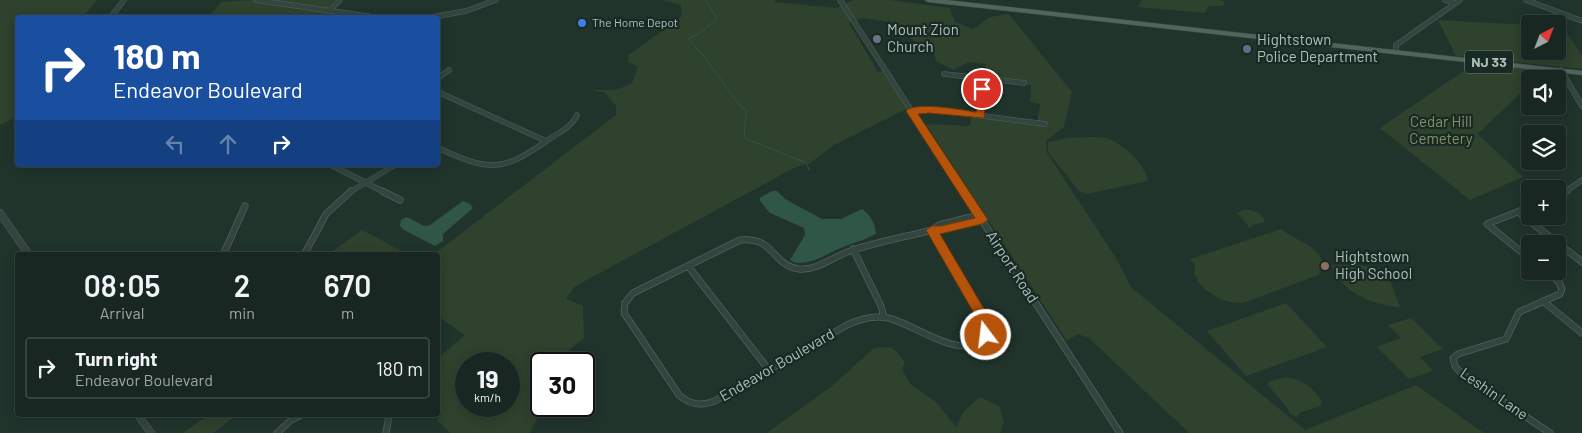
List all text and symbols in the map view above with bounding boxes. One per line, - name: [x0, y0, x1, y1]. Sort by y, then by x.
- place label: The Home Depot: [592, 15, 678, 29]
- north arrow: [1521, 15, 1566, 60]
- map controls: [1521, 15, 1566, 280]
- marker: The Home Depot: [576, 17, 588, 29]
- place label: Mount Zion Church: [887, 20, 959, 55]
- place label: Hightstown Police Department: [1257, 30, 1378, 65]
- marker: Mount Zion Church: [871, 33, 883, 45]
- text: 180 m: [113, 34, 201, 76]
- icon: right: [30, 35, 95, 100]
- marker: Hightstown Police Department: [1241, 43, 1253, 55]
- road number: NJ 33: [1465, 51, 1513, 74]
- pin: [961, 68, 1003, 110]
- button: sound: [1521, 70, 1566, 115]
- icon: arrive: [968, 75, 996, 103]
- text: Endeavor Boulevard: [113, 76, 303, 102]
- park label: Cedar Hill Cemetery: [1409, 112, 1473, 147]
- button: layers: [1521, 125, 1566, 170]
- icon: left: [161, 130, 189, 158]
- icon: ahead: [214, 130, 242, 158]
- icon: right: [267, 130, 295, 158]
- button: +: [1521, 180, 1566, 225]
- street label: Airport Road: [983, 227, 1043, 306]
- button: −: [1521, 235, 1566, 280]
- place label: Hightstown High School: [1335, 247, 1412, 282]
- marker: Hightstown High School: [1319, 260, 1331, 272]
- text: 08:05: [84, 267, 160, 303]
- text: 2: [234, 267, 250, 303]
- text: 670: [324, 267, 371, 303]
- text: Arrival: [100, 303, 144, 322]
- text: min: [229, 303, 255, 322]
- text: m: [341, 303, 354, 322]
- position arrow: [959, 308, 1011, 360]
- street label: Endeavor Boulevard: [716, 324, 837, 404]
- text: Turn right: [75, 347, 157, 370]
- speed limit sign: 30: [530, 352, 595, 417]
- icon: right: [32, 354, 60, 382]
- text: 180 m: [376, 357, 423, 380]
- text: 19: [476, 363, 499, 393]
- street label: Leshin Lane: [1457, 363, 1532, 423]
- text: Endeavor Boulevard: [75, 370, 213, 389]
- text: km/h: [474, 390, 501, 404]

